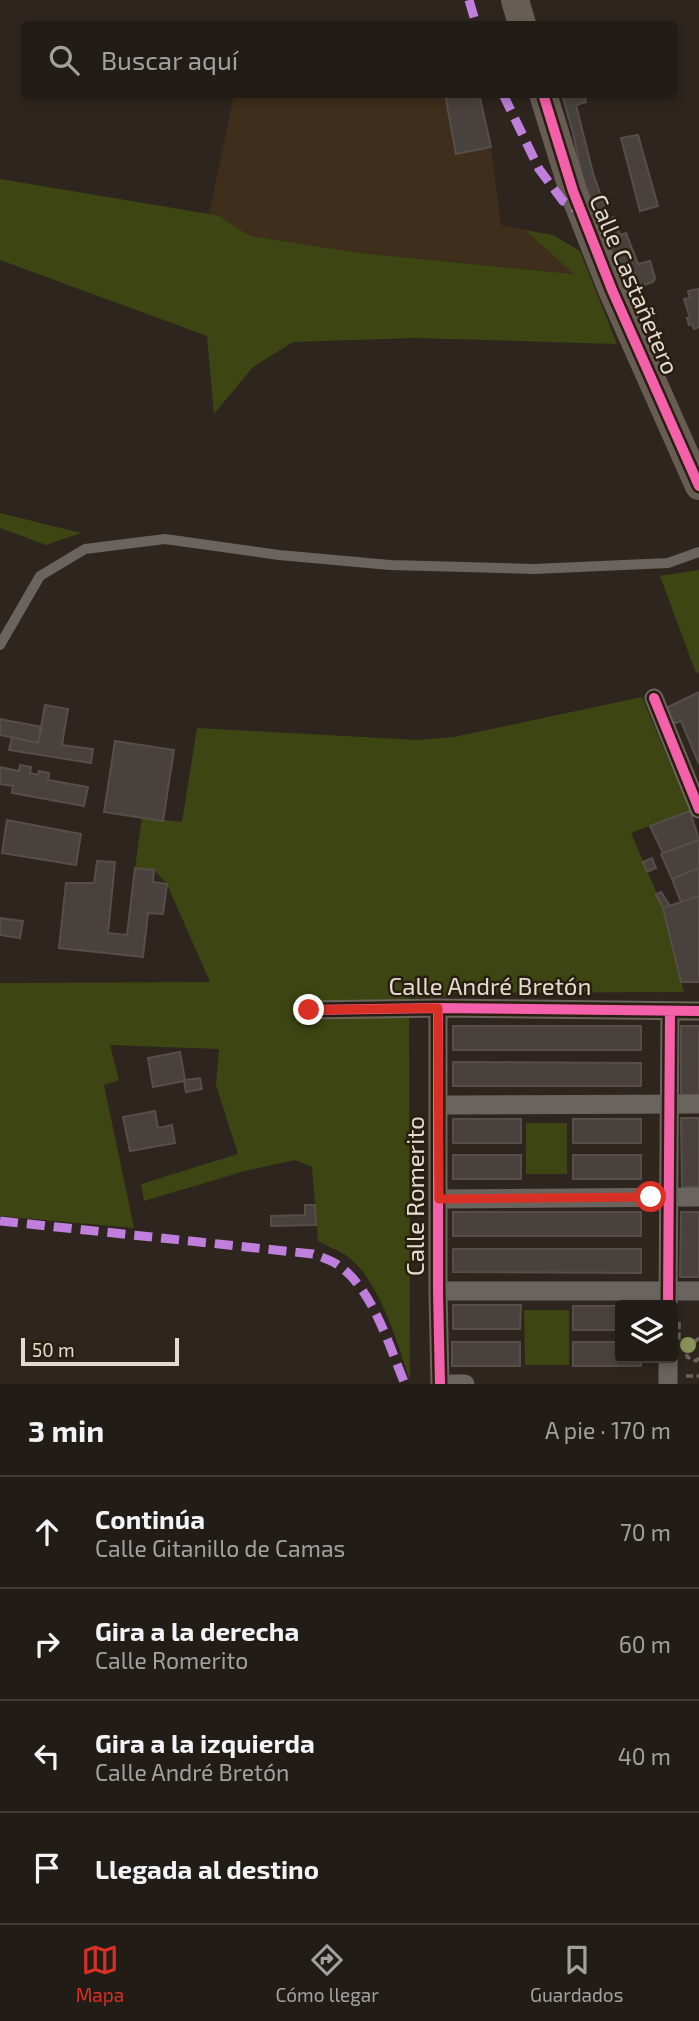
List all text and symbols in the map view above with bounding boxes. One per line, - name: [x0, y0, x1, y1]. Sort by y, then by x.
- search box: [21, 21, 678, 98]
- icon: search: [45, 41, 83, 79]
- text: Buscar aquí: [101, 44, 238, 75]
- street label: Calle Castañetero: [584, 190, 686, 378]
- street label: Calle André Bretón: [389, 971, 591, 1000]
- route end: [293, 994, 324, 1025]
- street label: Calle Romerito: [400, 1116, 429, 1276]
- route start: [635, 1181, 666, 1212]
- map controls: [615, 1300, 678, 1363]
- button: layers: [615, 1300, 678, 1363]
- scale bar: [21, 1335, 178, 1367]
- text: 50 m: [32, 1338, 75, 1361]
- text: 3 min: [28, 1412, 104, 1448]
- text: A pie · 170 m: [545, 1416, 671, 1444]
- text: Continúa: [95, 1503, 205, 1534]
- icon: ahead: [28, 1513, 66, 1551]
- text: 70 m: [620, 1518, 671, 1546]
- text: Calle Gitanillo de Camas: [95, 1534, 345, 1562]
- text: Gira a la derecha: [95, 1615, 299, 1646]
- icon: right: [28, 1625, 66, 1663]
- text: 60 m: [619, 1630, 671, 1658]
- text: Calle Romerito: [95, 1646, 248, 1674]
- text: Gira a la izquierda: [95, 1727, 315, 1758]
- icon: left: [28, 1737, 66, 1775]
- text: 40 m: [618, 1742, 671, 1770]
- text: Calle André Bretón: [95, 1758, 289, 1786]
- icon: arrive: [28, 1849, 66, 1887]
- text: Llegada al destino: [95, 1853, 319, 1884]
- tab: Mapa: [76, 1941, 124, 2006]
- tab: Cómo llegar: [275, 1941, 379, 2006]
- tab: Guardados: [530, 1941, 623, 2006]

